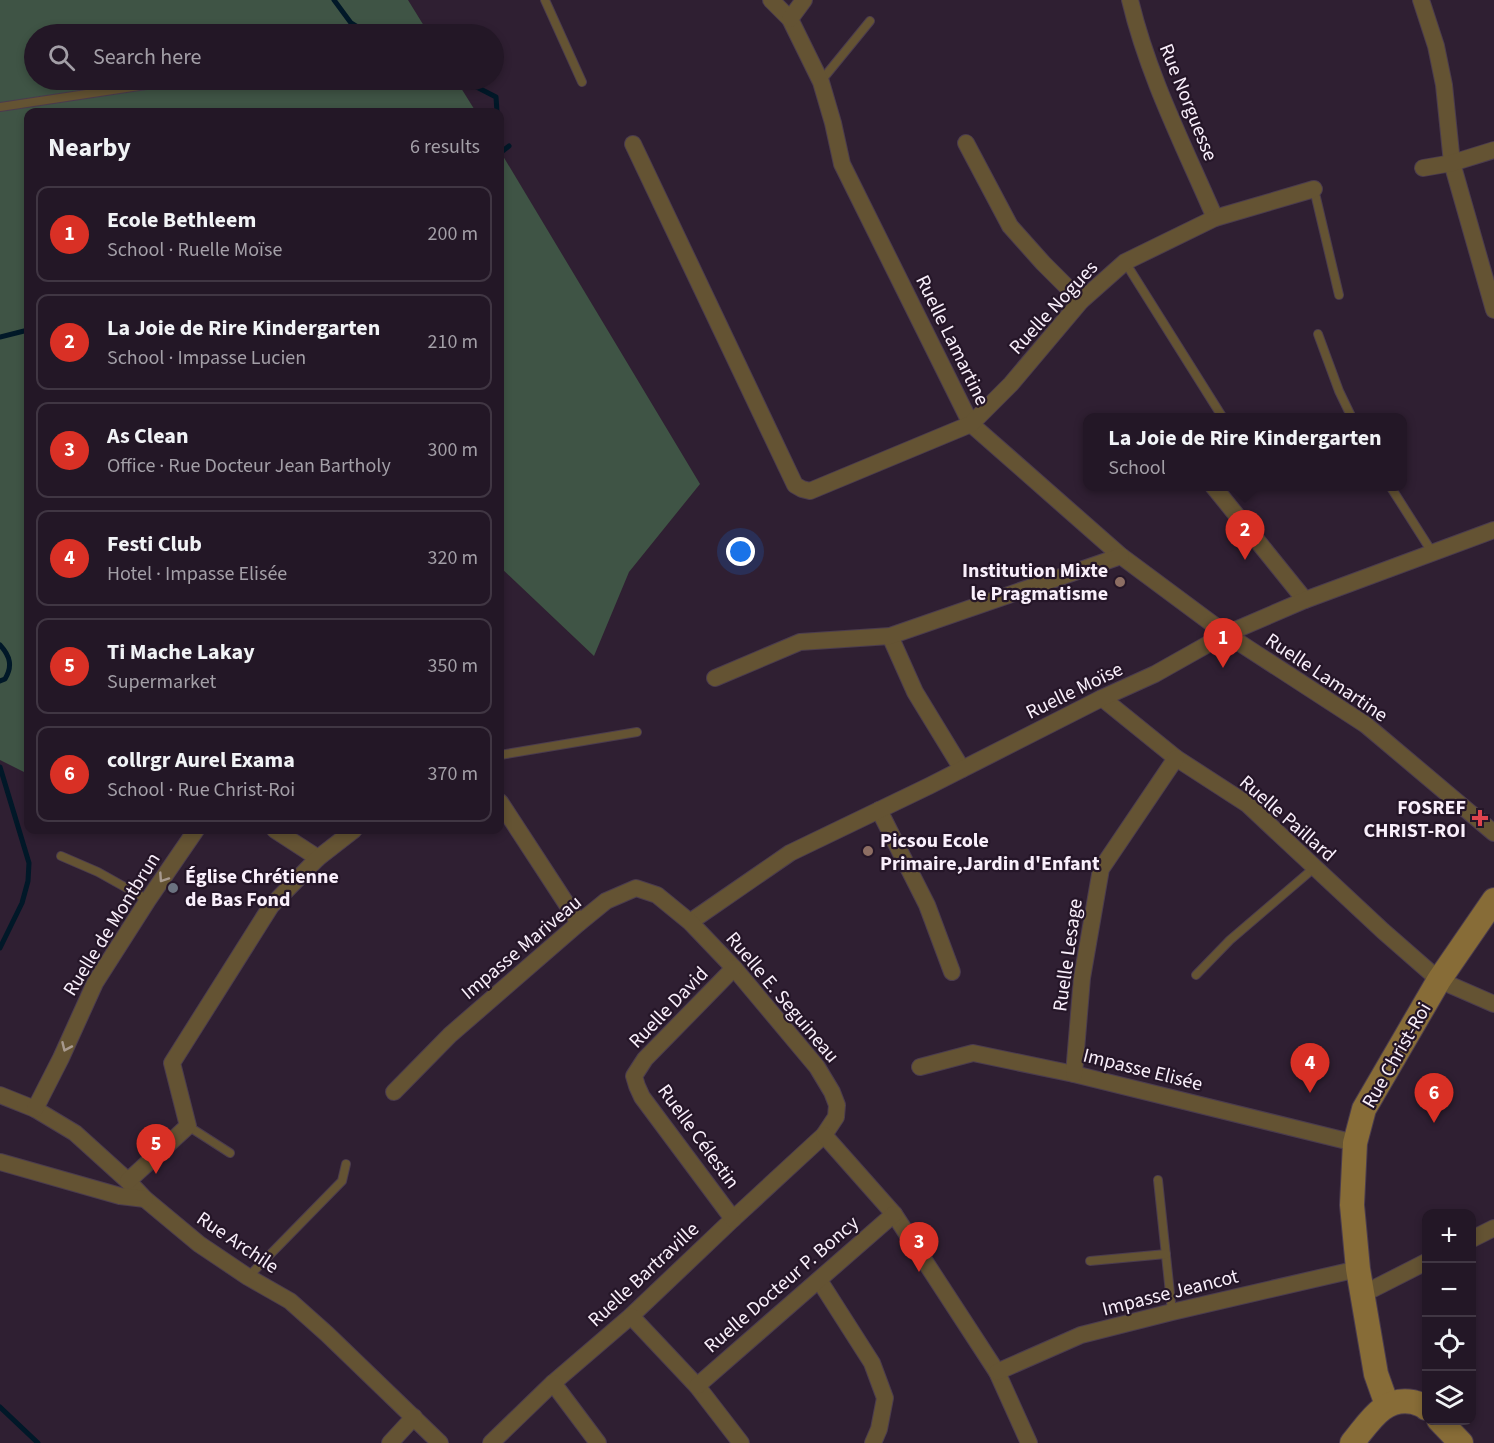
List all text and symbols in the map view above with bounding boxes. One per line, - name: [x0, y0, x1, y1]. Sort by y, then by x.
- search box: [24, 24, 504, 90]
- street label: Rue Norguesse: [1152, 40, 1224, 165]
- icon: search: [45, 41, 78, 74]
- text: Search here: [93, 41, 201, 73]
- text: Nearby: [48, 129, 131, 166]
- text: 6 results: [410, 133, 480, 161]
- text: Ecole Bethleem: [107, 204, 256, 236]
- text: 1: [64, 220, 75, 248]
- text: 200 m: [428, 220, 478, 248]
- text: School · Ruelle Moïse: [107, 236, 282, 264]
- street label: Ruelle Nogues: [1003, 254, 1105, 361]
- street label: Ruelle Lamartine: [908, 270, 996, 411]
- text: La Joie de Rire Kindergarten: [107, 312, 380, 344]
- text: 2: [64, 328, 75, 356]
- text: 210 m: [428, 328, 478, 356]
- text: School · Impasse Lucien: [107, 344, 306, 372]
- popup: [1083, 413, 1407, 491]
- text: As Clean: [107, 420, 188, 452]
- text: La Joie de Rire Kindergarten: [1108, 422, 1382, 454]
- text: 3: [64, 436, 75, 464]
- text: 300 m: [428, 436, 478, 464]
- text: Office · Rue Docteur Jean Bartholy: [107, 452, 391, 480]
- text: School: [1108, 454, 1166, 482]
- pin: 2: [1226, 510, 1264, 560]
- text: Festi Club: [107, 528, 202, 560]
- your location: [726, 537, 755, 566]
- text: 4: [64, 544, 75, 572]
- text: 320 m: [428, 544, 478, 572]
- place label: Institution Mixte le Pragmatisme: [962, 557, 1108, 608]
- text: Hotel · Impasse Elisée: [107, 560, 287, 588]
- marker: Institution Mixte le Pragmatisme: [1113, 575, 1127, 589]
- pin: 1: [1204, 618, 1242, 668]
- street label: Ruelle Lamartine: [1260, 626, 1393, 729]
- text: Ti Mache Lakay: [107, 636, 255, 668]
- text: 5: [64, 652, 75, 680]
- text: 350 m: [428, 652, 478, 680]
- street label: Ruelle Moïse: [1021, 655, 1128, 726]
- text: Supermarket: [107, 668, 216, 696]
- text: collrgr Aurel Exama: [107, 744, 295, 776]
- text: 6: [64, 760, 75, 788]
- text: 370 m: [428, 760, 478, 788]
- street label: Ruelle Paillard: [1233, 769, 1342, 869]
- text: School · Rue Christ-Roi: [107, 776, 295, 804]
- place label: FOSREF CHRIST-ROI: [1363, 794, 1466, 845]
- marker: FOSREF CHRIST-ROI: [1471, 809, 1489, 827]
- place label: Picsou Ecole Primaire,Jardin d'Enfant: [880, 827, 1100, 878]
- marker: Picsou Ecole Primaire,Jardin d'Enfant: [861, 844, 875, 858]
- street label: Ruelle de Montbrun: [56, 847, 167, 1002]
- place label: Église Chrétienne de Bas Fond: [185, 863, 339, 914]
- one-way arrow: [159, 871, 170, 882]
- marker: Église Chrétienne de Bas Fond: [166, 881, 180, 895]
- street label: Impasse Mariveau: [455, 889, 588, 1007]
- street label: Ruelle Lesage: [1046, 897, 1090, 1013]
- street label: Ruelle E. Seguineau: [719, 926, 846, 1069]
- street label: Ruelle David: [623, 961, 715, 1055]
- street label: Rue Christ-Roi: [1355, 998, 1438, 1113]
- one-way arrow: [62, 1040, 74, 1051]
- street label: Impasse Elisée: [1080, 1042, 1206, 1098]
- pin: 4: [1290, 1044, 1330, 1093]
- pin: 6: [1414, 1074, 1454, 1123]
- street label: Ruelle Célestin: [651, 1078, 746, 1195]
- pin: 5: [136, 1124, 176, 1174]
- street label: Rue Archile: [191, 1205, 284, 1281]
- street label: Ruelle Docteur P. Boncy: [698, 1209, 866, 1360]
- map controls: [1422, 1209, 1476, 1425]
- button: +: [1422, 1209, 1476, 1263]
- street label: Ruelle Bartraville: [582, 1216, 705, 1334]
- pin: 3: [900, 1222, 938, 1272]
- street label: Impasse Jeancot: [1099, 1262, 1242, 1323]
- button: −: [1422, 1263, 1476, 1317]
- button: locate: [1422, 1317, 1476, 1371]
- button: layers: [1422, 1371, 1476, 1425]

